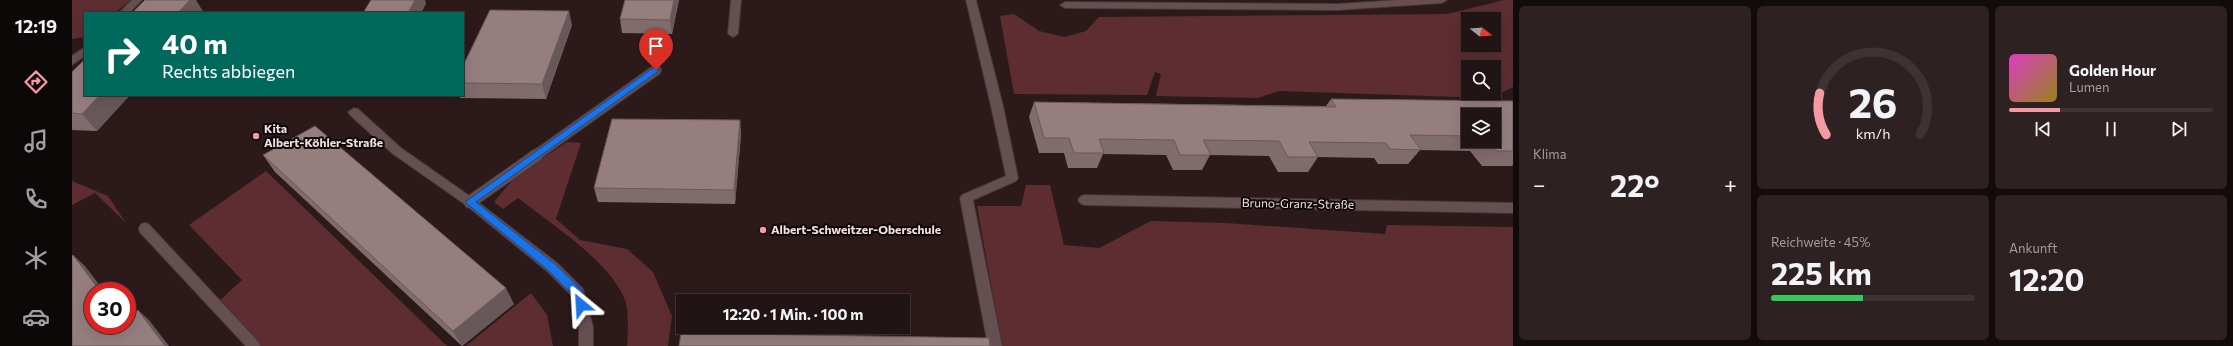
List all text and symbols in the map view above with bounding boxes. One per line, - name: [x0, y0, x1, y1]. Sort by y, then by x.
- north arrow: [1461, 12, 1501, 52]
- map controls: [1461, 12, 1501, 148]
- text: 12:19: [15, 15, 57, 37]
- text: 40 m: [162, 26, 228, 60]
- icon: right: [96, 28, 148, 80]
- pin: [639, 29, 673, 70]
- icon: arrive: [645, 35, 667, 57]
- text: Rechts abbiegen: [162, 60, 295, 82]
- button: search: [1461, 60, 1501, 100]
- text: Golden Hour: [2069, 61, 2156, 79]
- icon: directions: [22, 68, 50, 96]
- text: 26: [1848, 76, 1898, 127]
- text: Lumen: [2069, 79, 2109, 95]
- button: layers: [1461, 108, 1501, 148]
- icon: previous: [2032, 118, 2054, 140]
- icon: pause: [2100, 118, 2122, 140]
- icon: next: [2168, 118, 2190, 140]
- place label: Kita Albert-Köhler-Straße: [264, 121, 383, 149]
- text: km/h: [1856, 124, 1890, 142]
- icon: music: [22, 127, 50, 155]
- marker: Kita Albert-Köhler-Straße: [251, 131, 261, 141]
- text: Klima: [1533, 146, 1567, 162]
- text: 22°: [1610, 166, 1660, 203]
- text: −: [1533, 171, 1546, 198]
- text: +: [1724, 171, 1737, 198]
- icon: phone: [22, 185, 50, 213]
- street label: Bruno-Granz-Straße: [1242, 195, 1354, 211]
- place label: Albert-Schweitzer-Oberschule: [771, 222, 941, 236]
- marker: Albert-Schweitzer-Oberschule: [758, 225, 768, 235]
- text: Reichweite · 45%: [1771, 234, 1870, 250]
- text: Ankunft: [2009, 240, 2058, 256]
- icon: climate: [22, 244, 50, 272]
- text: 225 km: [1771, 254, 1872, 291]
- text: 12:20: [2009, 260, 2084, 297]
- speed limit sign: 30: [84, 282, 136, 334]
- position arrow: [560, 284, 602, 326]
- icon: car: [22, 303, 50, 331]
- text: 12:20 · 1 Min. · 100 m: [723, 305, 863, 323]

